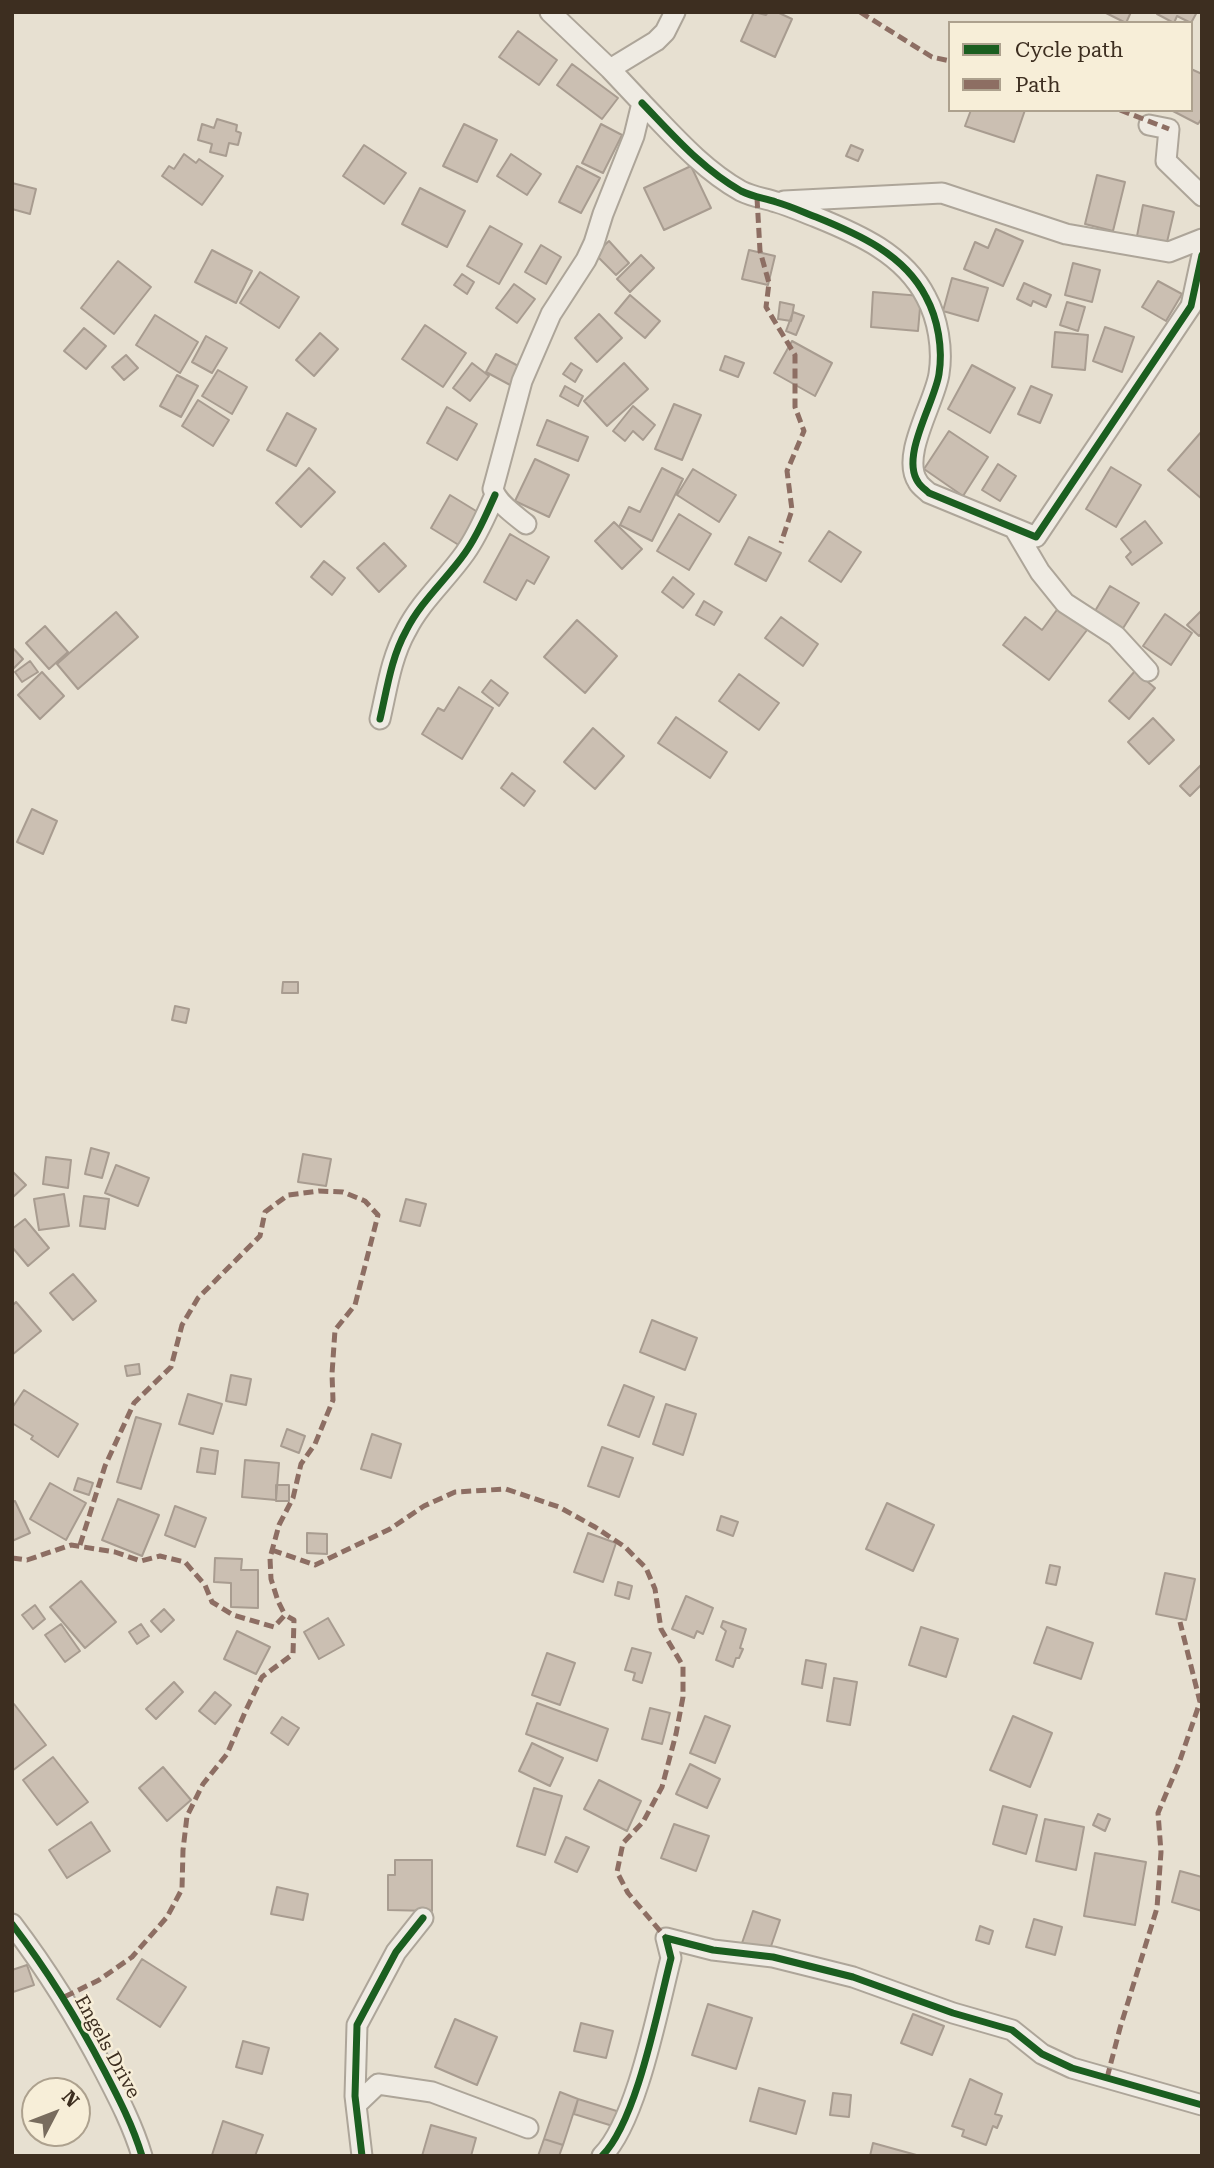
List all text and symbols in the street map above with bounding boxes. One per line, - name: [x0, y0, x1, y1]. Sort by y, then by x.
- legend: [948, 21, 1193, 112]
- text: Cycle path: [1015, 38, 1123, 62]
- text: Path: [1015, 73, 1061, 97]
- street label: Engels Drive: [69, 1991, 145, 2103]
- north arrow: [21, 2077, 91, 2147]
- text: N: [57, 2086, 84, 2112]

